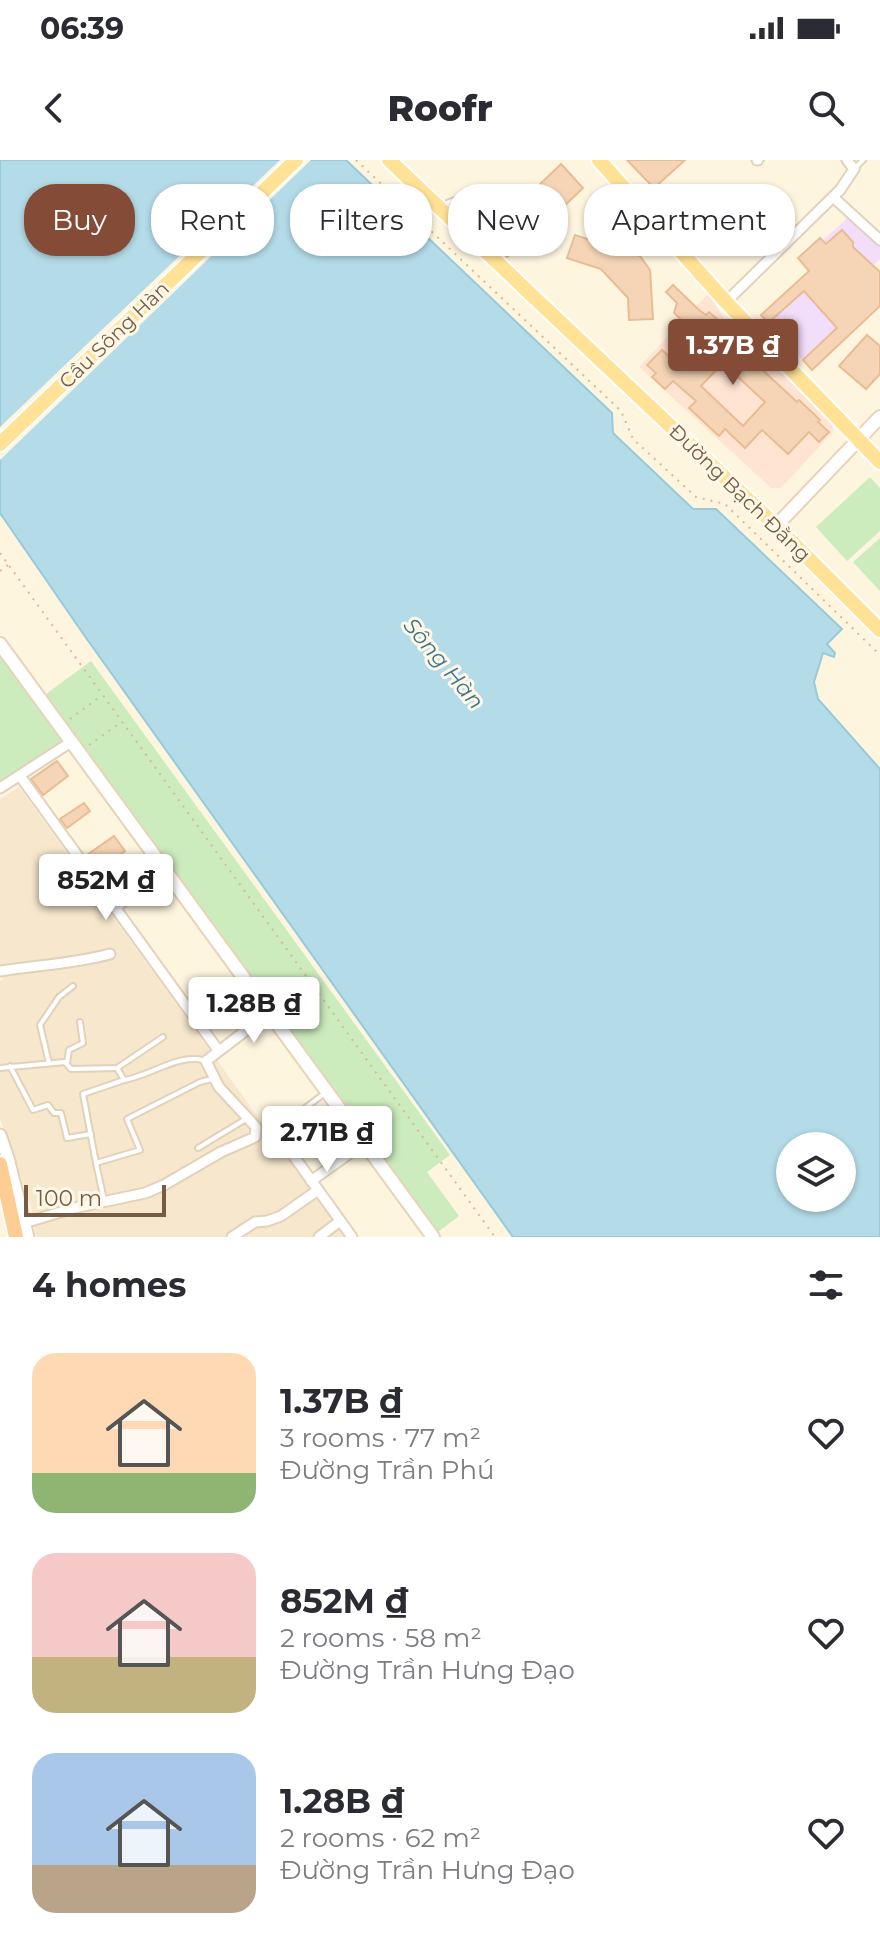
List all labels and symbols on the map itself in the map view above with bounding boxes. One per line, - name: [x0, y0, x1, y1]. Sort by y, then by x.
- street label: Cầu Sông Hàn: [54, 277, 174, 393]
- pin: 1.37B ₫: [659, 319, 807, 387]
- street label: Đường Bạch Đằng: [664, 419, 816, 567]
- water label: Sông Hàn: [398, 612, 490, 714]
- pin: 852M ₫: [41, 854, 171, 922]
- pin: 1.28B ₫: [180, 977, 328, 1045]
- pin: 2.71B ₫: [253, 1106, 401, 1174]
- scale bar: [24, 1181, 166, 1217]

